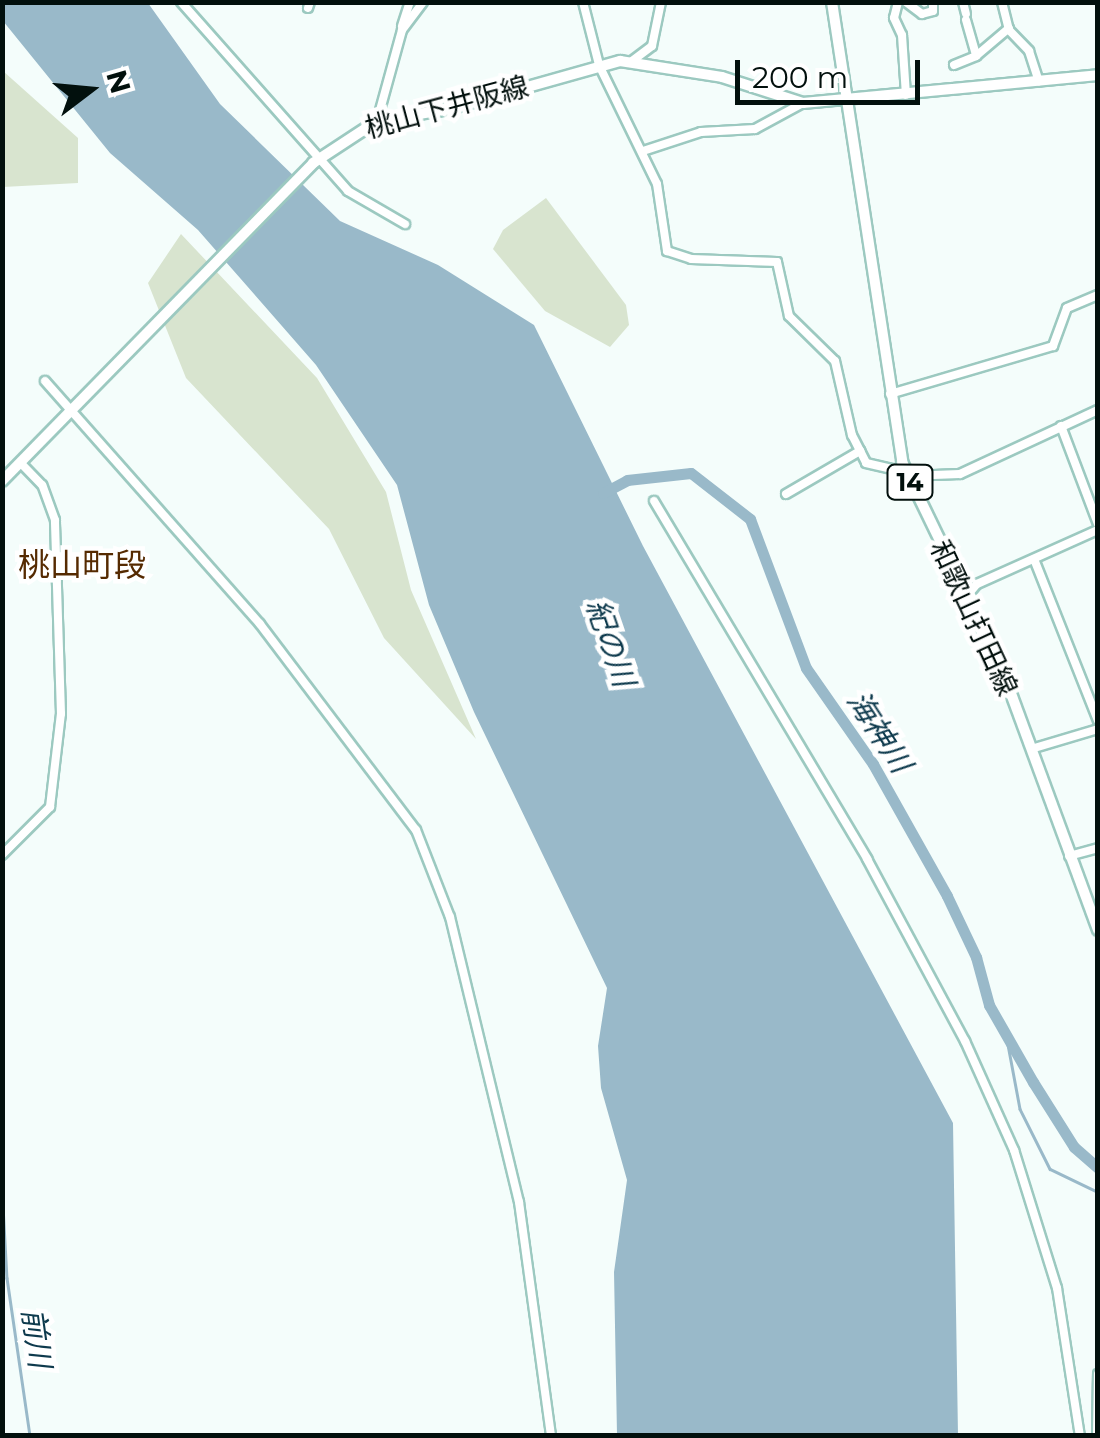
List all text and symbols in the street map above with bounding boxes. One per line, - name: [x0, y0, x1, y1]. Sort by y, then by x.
- north arrow: [40, 40, 140, 140]
- scale bar: [740, 40, 925, 102]
- text: 200 m: [752, 59, 848, 96]
- text: N: [99, 66, 138, 97]
- street label: 桃山下井阪線: [362, 69, 532, 145]
- road number: 14: [885, 462, 935, 502]
- street label: 和歌山打田線: [923, 535, 1025, 701]
- district label: 桃山町段: [18, 546, 146, 584]
- water label: 紀の川: [578, 595, 642, 691]
- water label: 海神川: [839, 684, 919, 780]
- water label: 前川: [14, 1306, 58, 1370]

